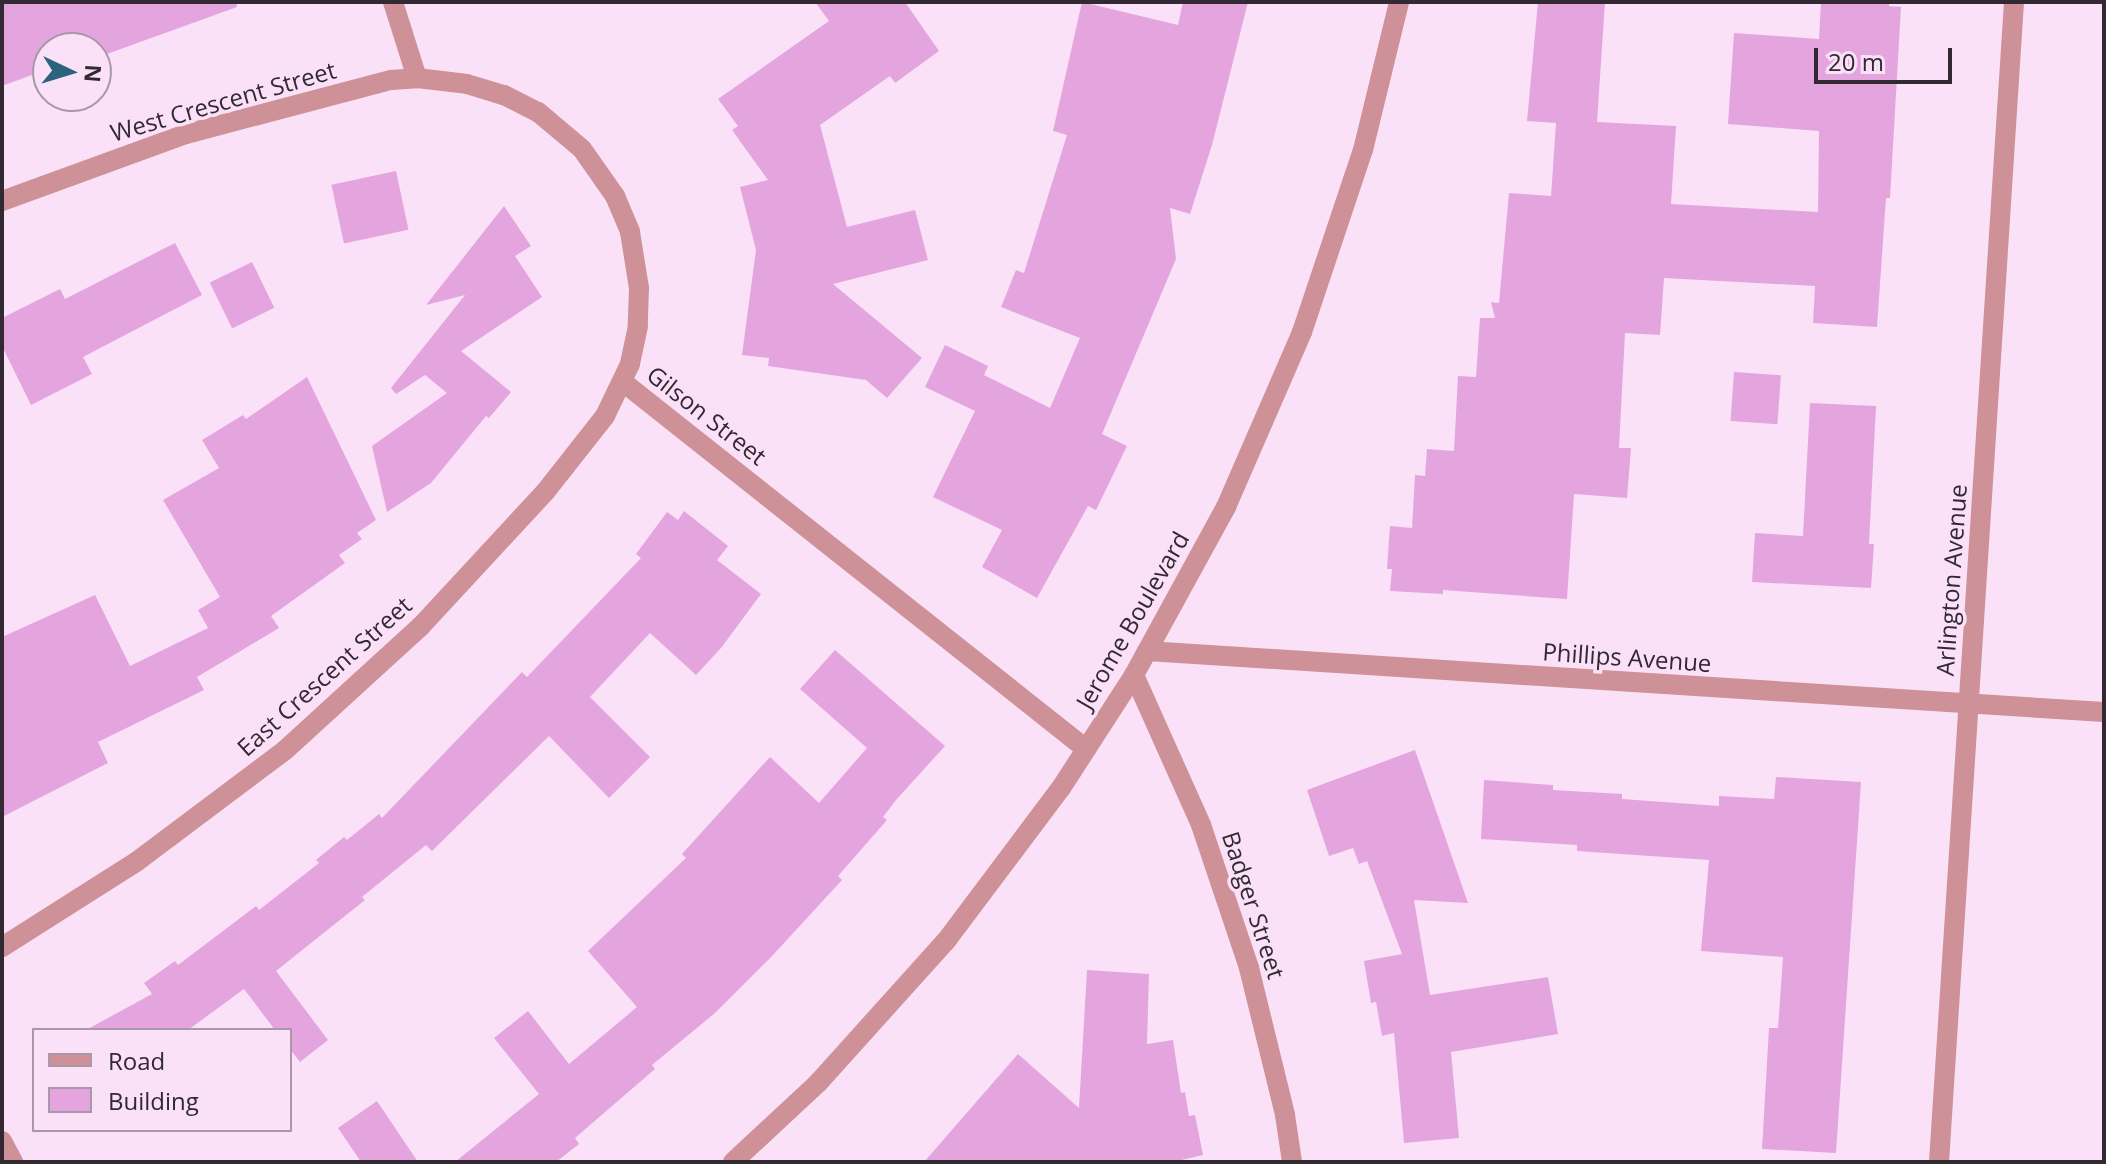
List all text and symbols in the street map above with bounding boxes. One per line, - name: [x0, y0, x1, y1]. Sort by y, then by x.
- north arrow: [32, 32, 112, 112]
- scale bar: [1818, 32, 1956, 82]
- text: 20 m: [1828, 45, 1884, 78]
- street label: West Crescent Street: [107, 55, 339, 147]
- text: N: [78, 64, 110, 83]
- street label: Gilson Street: [642, 360, 772, 470]
- street label: Arlington Avenue: [1930, 483, 1972, 677]
- street label: Jerome Boulevard: [1070, 526, 1194, 714]
- street label: East Crescent Street: [231, 590, 417, 762]
- street label: Phillips Avenue: [1542, 637, 1712, 677]
- street label: Badger Street: [1217, 828, 1291, 982]
- legend: [32, 1028, 292, 1132]
- text: Road: [108, 1044, 165, 1077]
- text: Building: [108, 1084, 199, 1117]

